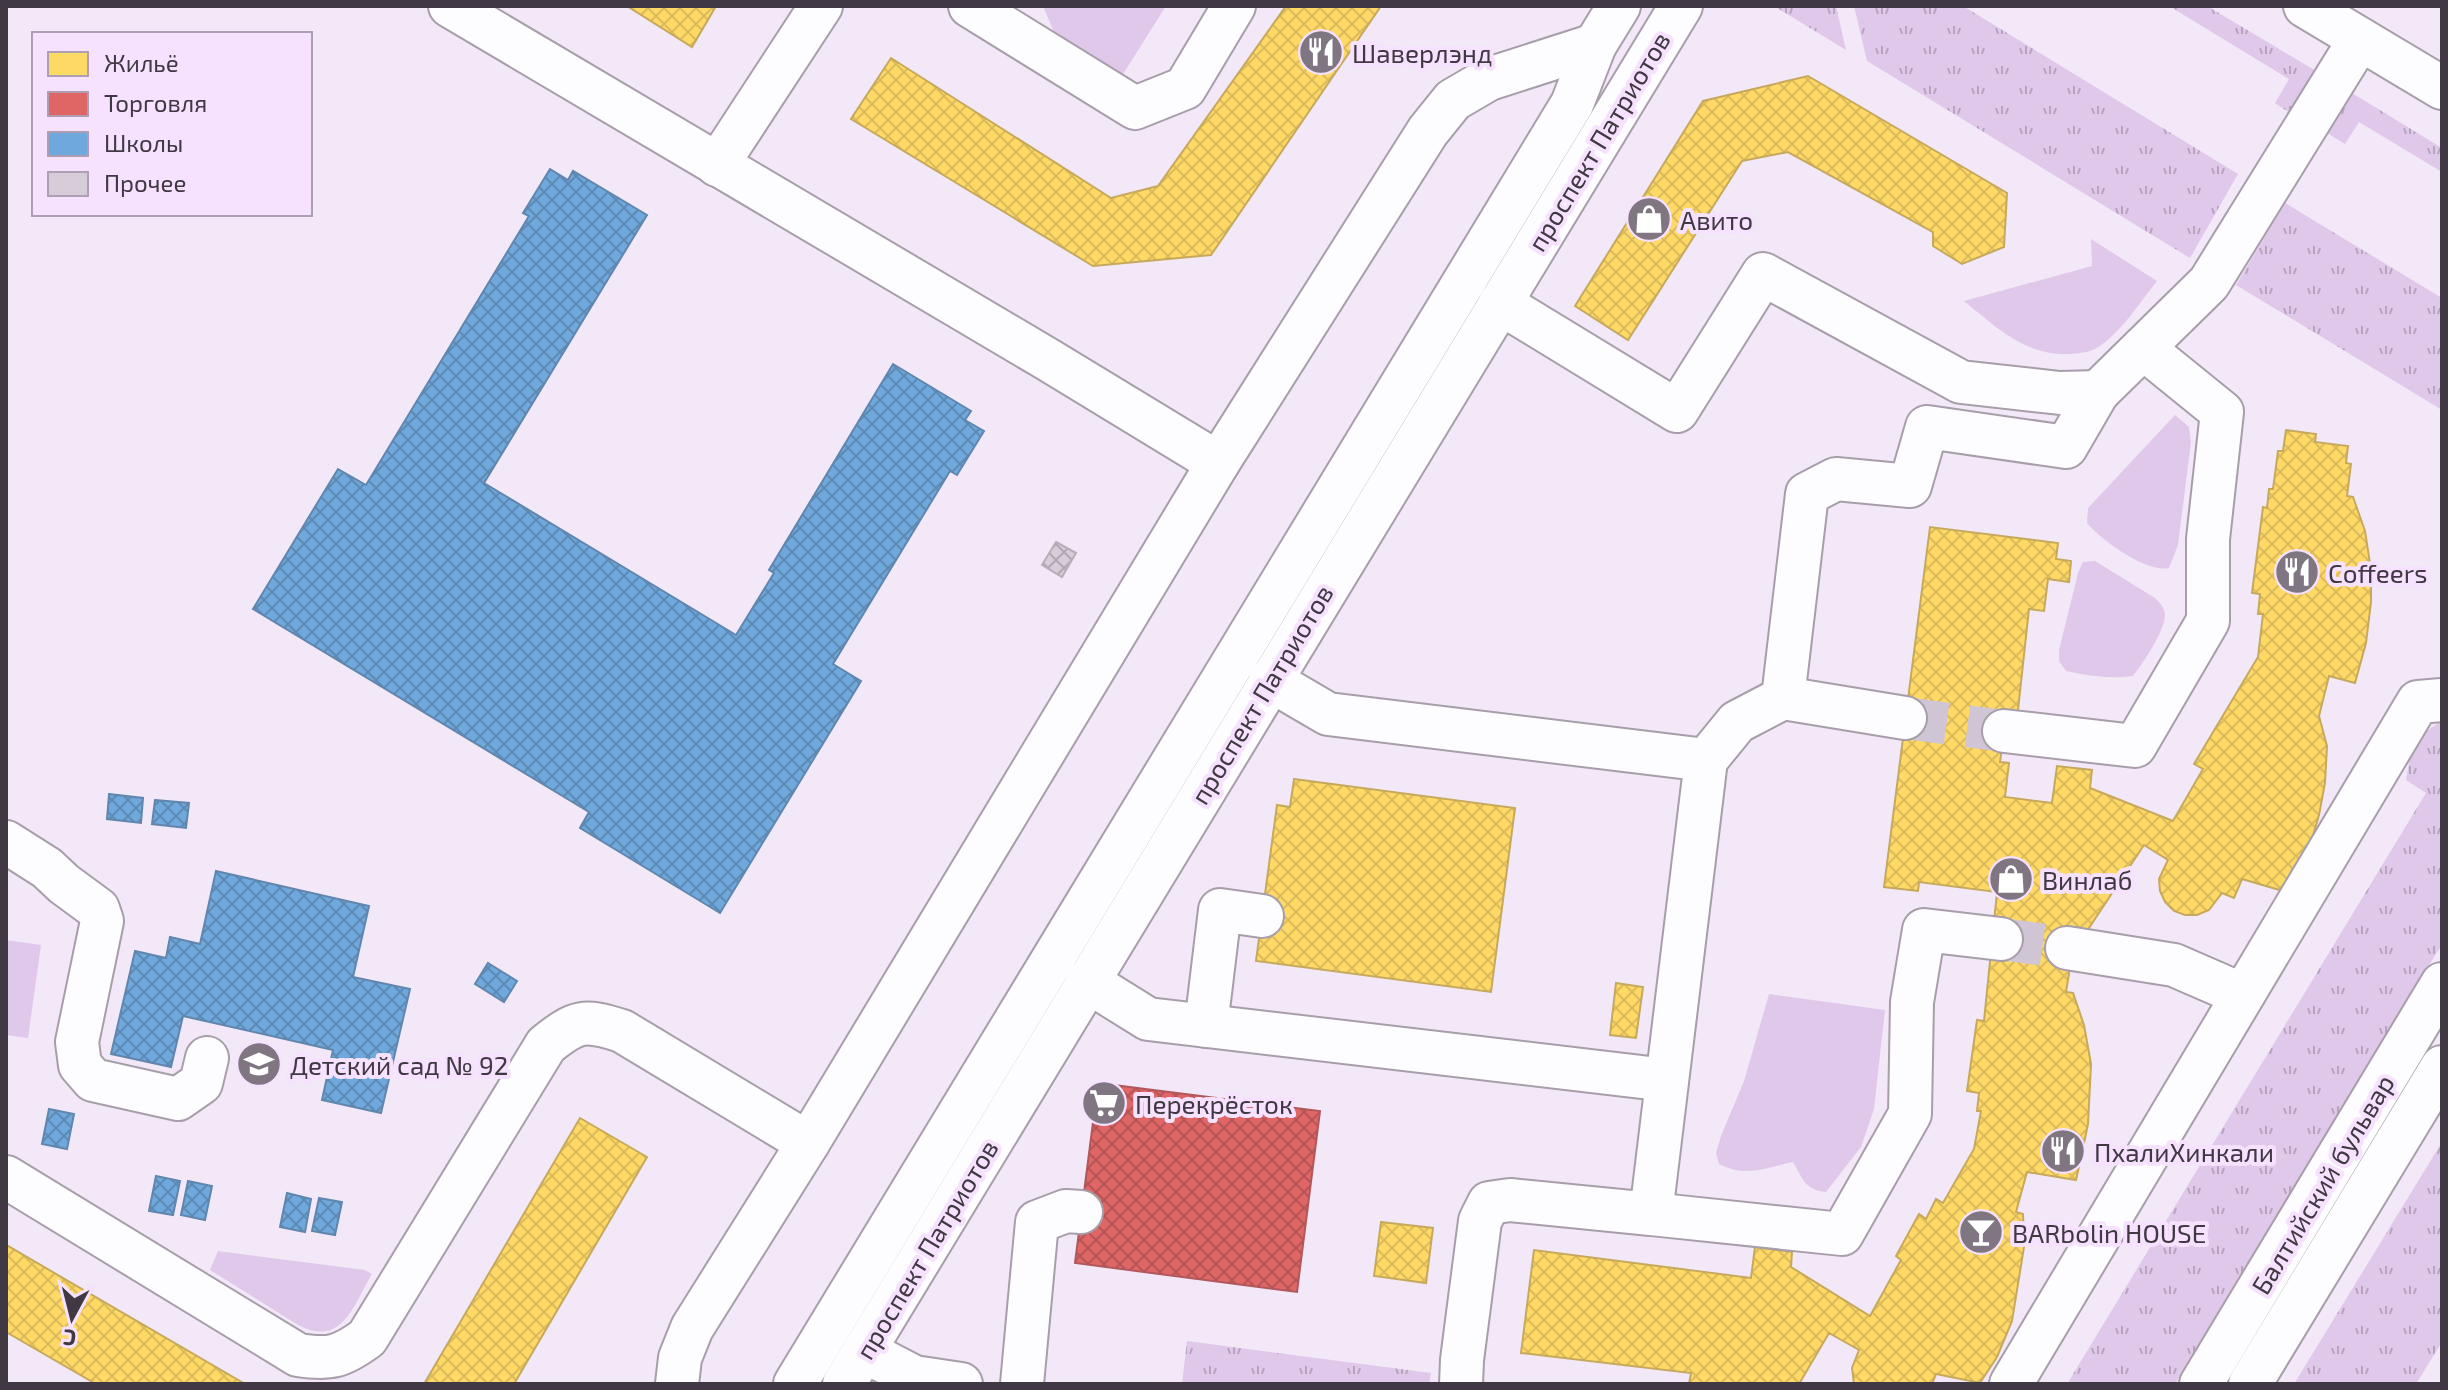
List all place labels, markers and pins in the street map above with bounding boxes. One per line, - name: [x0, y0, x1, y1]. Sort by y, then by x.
- restaurant icon: Шаверлэнд: [1297, 28, 1345, 76]
- place label: Шаверлэнд: [1352, 37, 1492, 68]
- shop icon: Авито: [1625, 195, 1673, 243]
- place label: Авито: [1680, 204, 1753, 235]
- restaurant icon: Coffeers: [2273, 548, 2321, 596]
- place label: Coffeers: [2328, 557, 2427, 588]
- shop icon: Винлаб: [1987, 855, 2035, 903]
- place label: Винлаб: [2042, 864, 2132, 895]
- school or university icon: Детский сад № 92: [235, 1040, 283, 1088]
- place label: Детский сад № 92: [290, 1049, 508, 1080]
- supermarket icon: Перекрёсток: [1080, 1079, 1128, 1127]
- place label: Перекрёсток: [1135, 1088, 1293, 1119]
- restaurant icon: ПхалиХинкали: [2039, 1127, 2087, 1175]
- place label: ПхалиХинкали: [2094, 1136, 2274, 1167]
- bar icon: BARbolin HOUSE: [1957, 1208, 2005, 1256]
- place label: BARbolin HOUSE: [2012, 1217, 2206, 1248]

